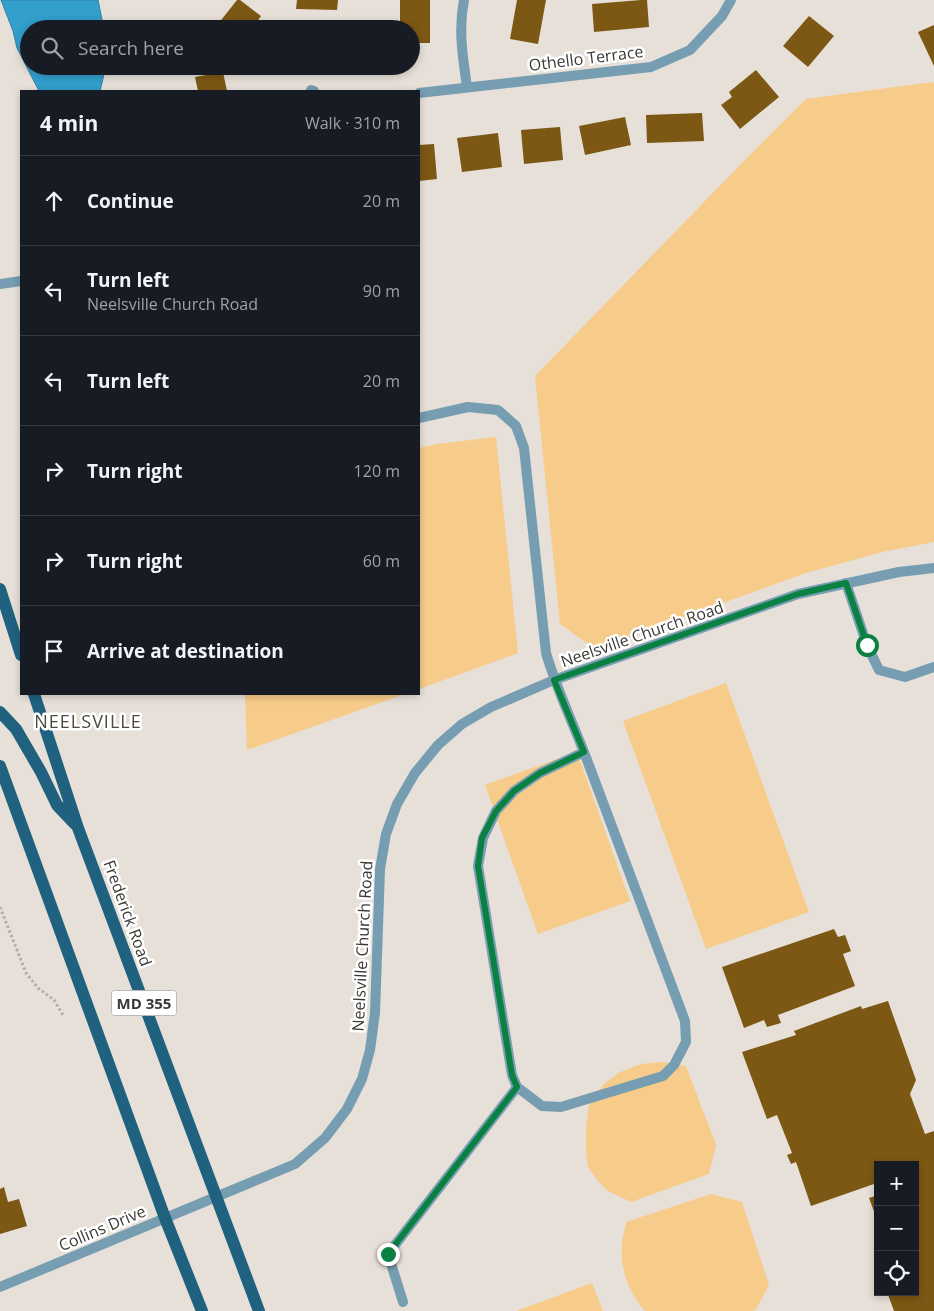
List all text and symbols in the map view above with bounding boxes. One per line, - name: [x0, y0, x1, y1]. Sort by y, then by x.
- search box: [20, 20, 420, 75]
- icon: search: [38, 34, 66, 62]
- text: Search here: [78, 35, 184, 61]
- street label: Othello Terrace: [527, 40, 645, 76]
- text: 4 min: [40, 109, 98, 137]
- text: Walk · 310 m: [305, 112, 400, 134]
- icon: ahead: [40, 187, 68, 215]
- text: Continue: [87, 188, 174, 214]
- text: 20 m: [363, 190, 400, 212]
- text: Turn left: [87, 267, 169, 293]
- icon: left: [40, 277, 68, 305]
- text: 90 m: [363, 280, 400, 302]
- text: Neelsville Church Road: [87, 293, 258, 315]
- icon: left: [40, 367, 68, 395]
- text: Turn left: [87, 368, 169, 394]
- text: 20 m: [363, 370, 400, 392]
- icon: right: [40, 457, 68, 485]
- text: Turn right: [87, 458, 182, 484]
- text: 120 m: [354, 460, 400, 482]
- icon: right: [40, 547, 68, 575]
- text: Turn right: [87, 548, 182, 574]
- text: 60 m: [363, 550, 400, 572]
- street label: Neelsville Church Road: [558, 596, 726, 672]
- route start: [856, 634, 879, 657]
- icon: arrive: [40, 637, 68, 665]
- text: Arrive at destination: [87, 638, 284, 664]
- district label: NEELSVILLE: [34, 709, 142, 733]
- street label: Frederick Road: [99, 857, 157, 969]
- street label: Neelsville Church Road: [347, 860, 377, 1032]
- road number: MD 355: [112, 990, 176, 1016]
- map controls: [874, 1161, 919, 1296]
- button: +: [874, 1161, 919, 1206]
- street label: Collins Drive: [55, 1200, 149, 1256]
- button: −: [874, 1206, 919, 1251]
- route end: [377, 1243, 400, 1266]
- button: locate: [874, 1251, 919, 1296]

